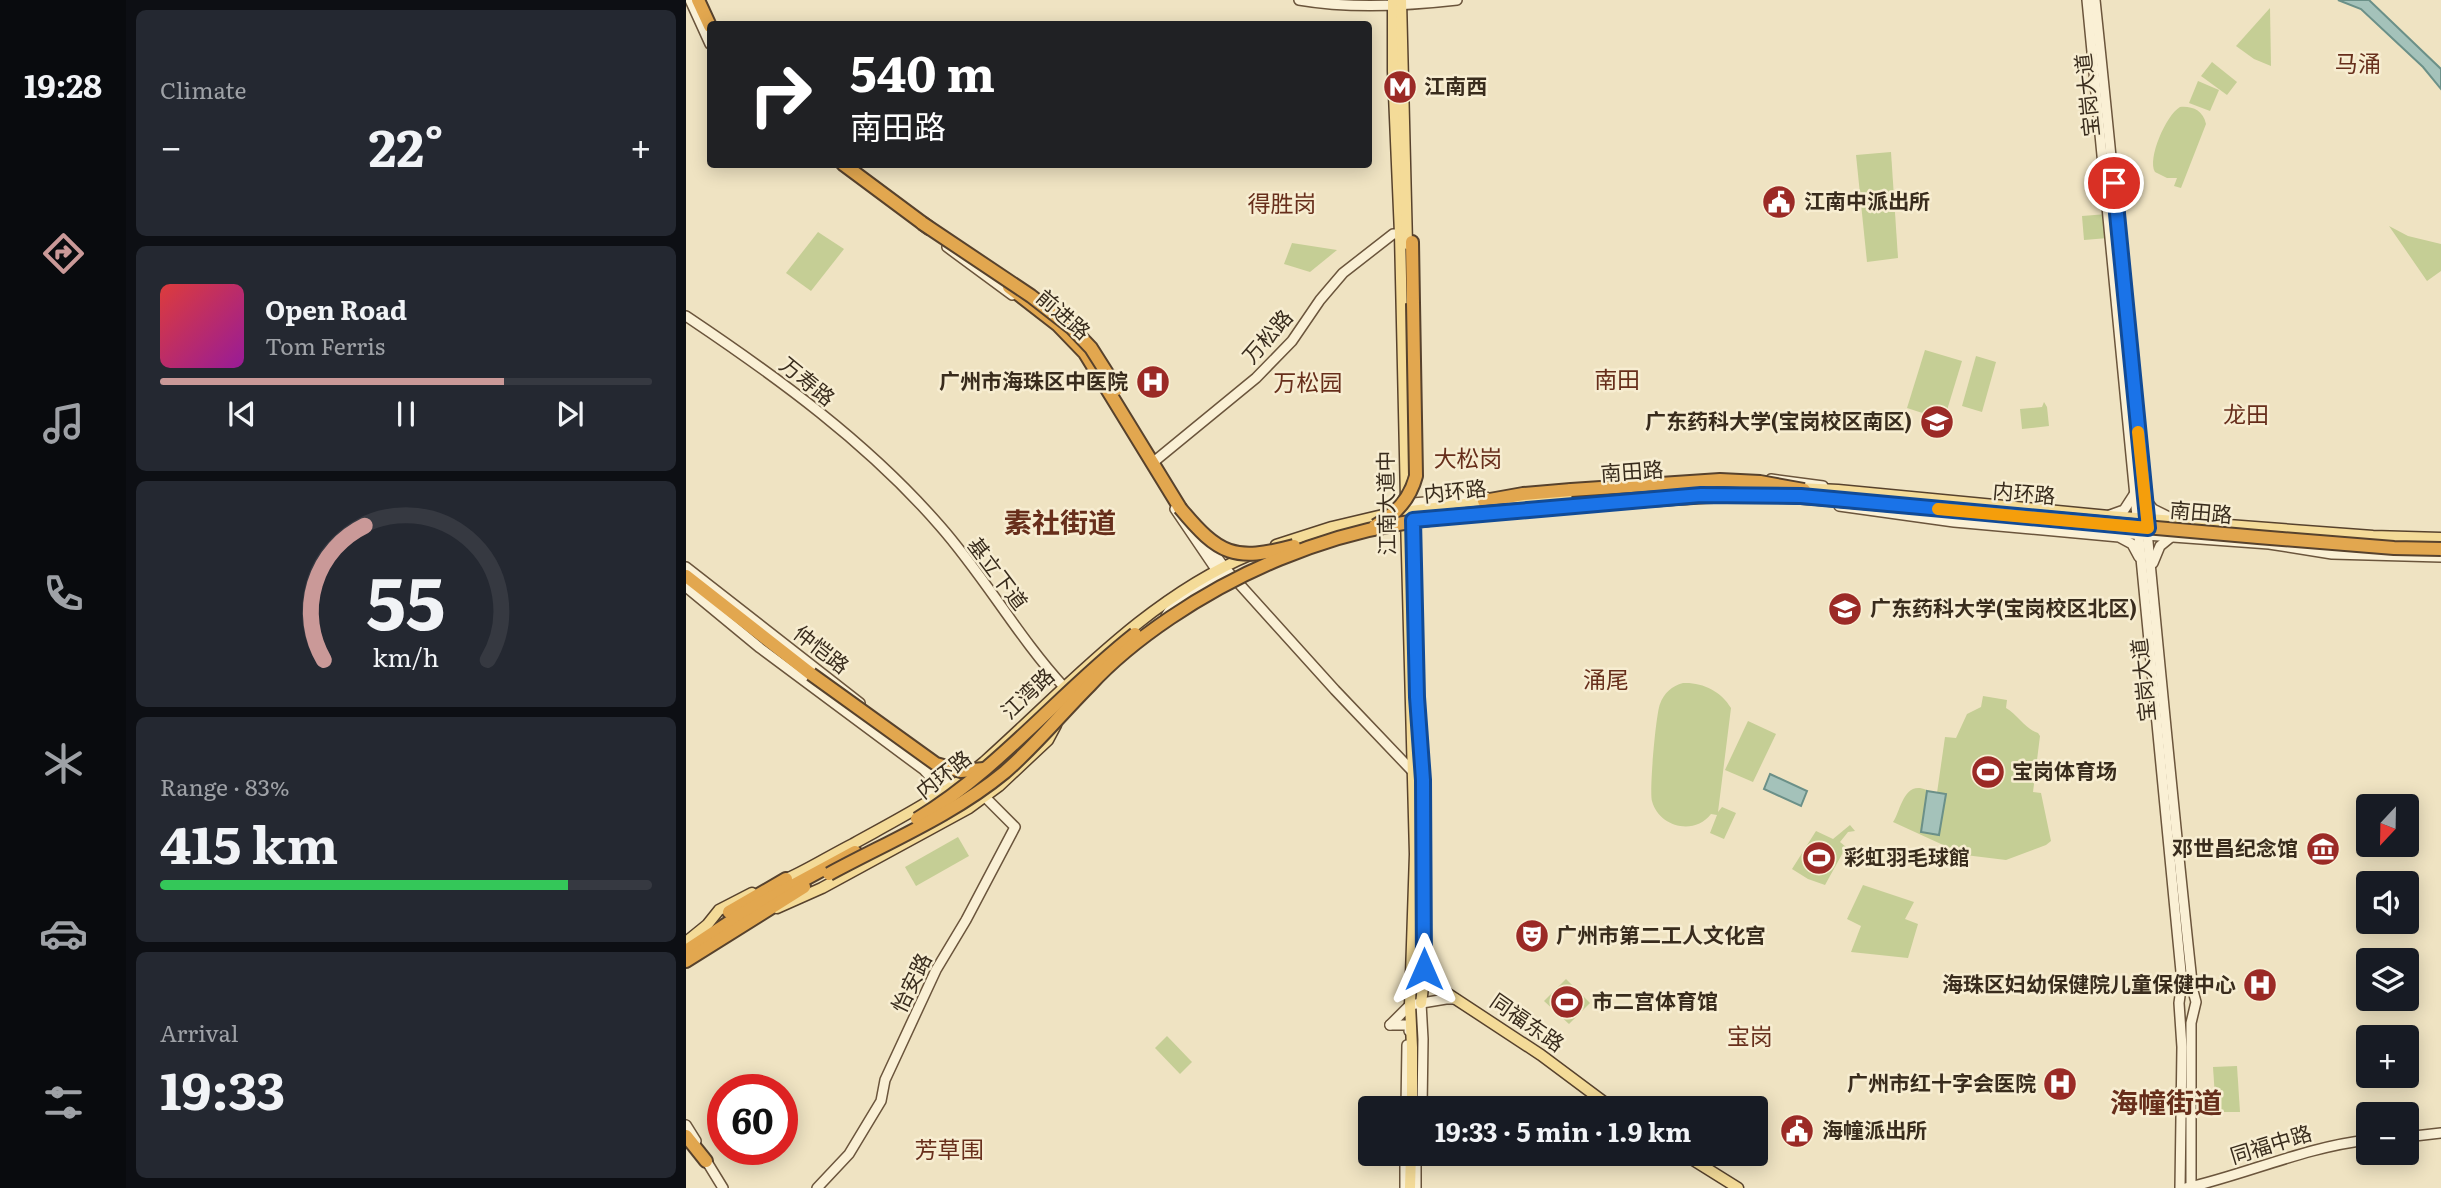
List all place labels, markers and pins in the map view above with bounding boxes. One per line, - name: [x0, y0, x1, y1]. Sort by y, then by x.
- metro station icon: 江南西: [1381, 68, 1419, 106]
- place label: 江南西: [1424, 69, 1487, 100]
- pin: [2084, 153, 2144, 213]
- public building icon: 江南中派出所: [1760, 183, 1798, 221]
- place label: 江南中派出所: [1804, 184, 1930, 215]
- hospital icon: 广州市海珠区中医院: [1134, 363, 1172, 401]
- place label: 广州市海珠区中医院: [939, 364, 1128, 395]
- school or university icon: 广东药科大学(宝岗校区南区): [1918, 403, 1956, 441]
- place label: 广东药科大学(宝岗校区南区): [1645, 404, 1912, 435]
- school or university icon: 广东药科大学(宝岗校区北区): [1826, 590, 1864, 628]
- place label: 广东药科大学(宝岗校区北区): [1870, 591, 2137, 622]
- sports icon: 宝岗体育场: [1969, 753, 2007, 791]
- place label: 宝岗体育场: [2012, 754, 2117, 785]
- museum icon: 邓世昌纪念馆: [2304, 830, 2342, 868]
- place label: 邓世昌纪念馆: [2172, 831, 2298, 862]
- sports icon: 彩虹羽毛球館: [1800, 839, 1838, 877]
- place label: 彩虹羽毛球館: [1844, 840, 1970, 871]
- theatre icon: 广州市第二工人文化宫: [1513, 917, 1551, 955]
- place label: 广州市第二工人文化宫: [1556, 918, 1766, 949]
- hospital icon: 海珠区妇幼保健院儿童保健中心: [2241, 966, 2279, 1004]
- place label: 海珠区妇幼保健院儿童保健中心: [1942, 967, 2236, 998]
- sports icon: 市二宫体育馆: [1548, 983, 1586, 1021]
- place label: 市二宫体育馆: [1592, 984, 1718, 1015]
- hospital icon: 广州市红十字会医院: [2041, 1065, 2079, 1103]
- place label: 广州市红十字会医院: [1847, 1066, 2036, 1097]
- public building icon: 海幢派出所: [1778, 1112, 1816, 1150]
- place label: 海幢派出所: [1822, 1113, 1927, 1144]

